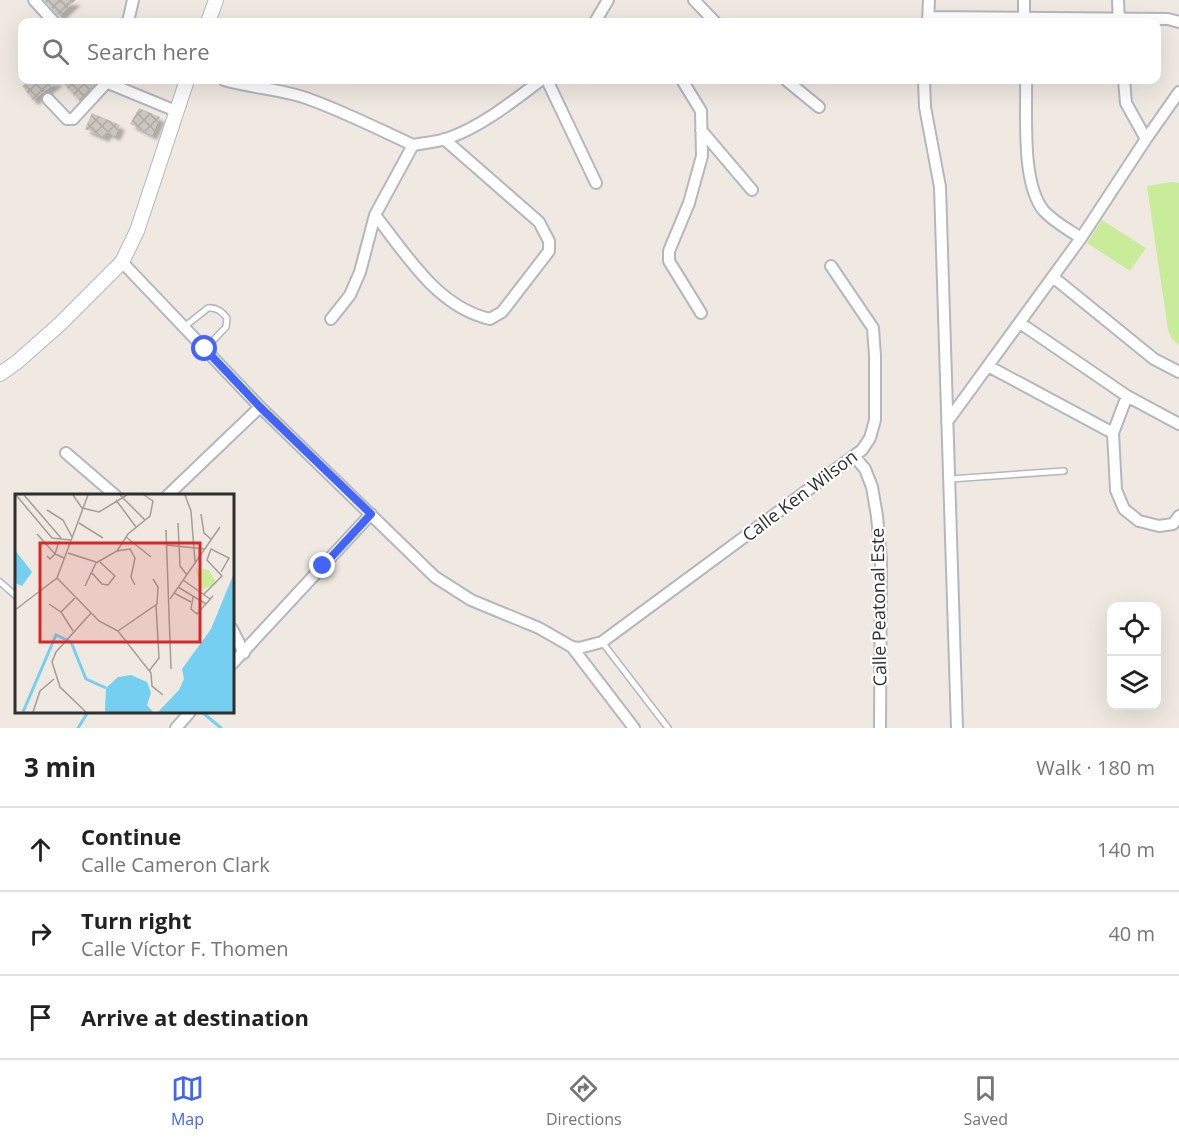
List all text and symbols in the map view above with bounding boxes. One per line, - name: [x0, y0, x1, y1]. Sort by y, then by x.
- search box: [18, 18, 1161, 84]
- icon: search: [39, 35, 72, 68]
- text: Search here: [87, 36, 210, 66]
- route start: [191, 335, 217, 361]
- street label: Calle Ken Wilson: [737, 444, 862, 546]
- inset map: [15, 494, 234, 713]
- street label: Calle Peatonal Este: [865, 527, 891, 687]
- route end: [309, 552, 335, 578]
- map controls: [1107, 602, 1161, 710]
- button: locate: [1107, 602, 1161, 656]
- button: layers: [1107, 656, 1161, 710]
- text: 3 min: [24, 749, 96, 785]
- text: Walk · 180 m: [1036, 754, 1155, 781]
- text: Continue: [81, 821, 181, 851]
- icon: ahead: [24, 833, 57, 866]
- text: 140 m: [1097, 836, 1155, 863]
- text: Calle Cameron Clark: [81, 851, 270, 878]
- text: Turn right: [81, 905, 192, 935]
- icon: right: [24, 917, 57, 950]
- text: 40 m: [1108, 920, 1155, 947]
- text: Calle Víctor F. Thomen: [81, 935, 288, 962]
- icon: arrive: [24, 1001, 57, 1034]
- text: Arrive at destination: [81, 1002, 309, 1032]
- tab: Map: [171, 1072, 204, 1130]
- tab: Directions: [546, 1072, 622, 1130]
- tab: Saved: [964, 1072, 1008, 1130]

